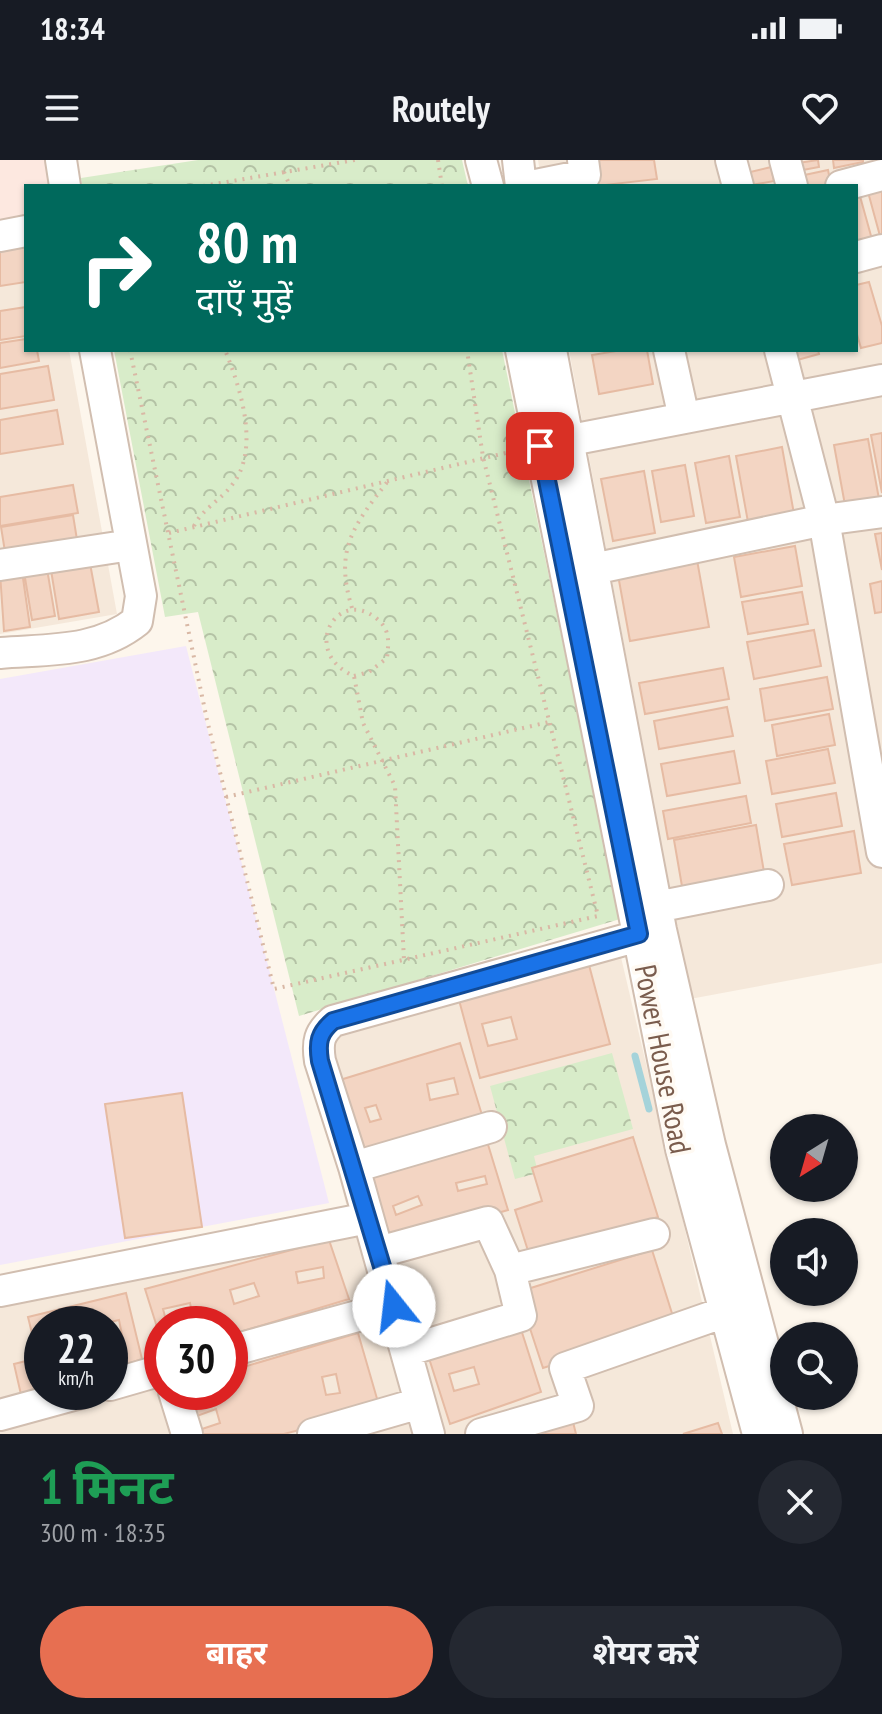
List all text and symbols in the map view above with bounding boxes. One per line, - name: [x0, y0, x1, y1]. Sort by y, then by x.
- text: 18:34: [40, 9, 105, 48]
- text: Routely: [392, 85, 490, 132]
- icon: menu: [40, 86, 84, 130]
- icon: heart: [798, 86, 842, 130]
- text: 80 m: [196, 206, 298, 278]
- icon: right: [64, 216, 168, 320]
- text: दाएँ मुड़ें: [196, 276, 293, 323]
- pin: [506, 412, 574, 480]
- icon: arrive: [518, 424, 562, 468]
- street label: Power House Road: [627, 961, 701, 1157]
- north arrow: [770, 1114, 858, 1202]
- map controls: [770, 1114, 858, 1410]
- button: sound: [770, 1218, 858, 1306]
- position arrow: [352, 1264, 436, 1348]
- speed limit sign: 30: [144, 1306, 248, 1410]
- text: 22: [57, 1322, 95, 1374]
- button: search: [770, 1322, 858, 1410]
- text: km/h: [58, 1365, 94, 1391]
- text: 1 मिनट: [40, 1455, 174, 1517]
- button: close: [758, 1460, 842, 1544]
- text: 300 m · 18:35: [40, 1516, 166, 1549]
- button: बाहर: [40, 1606, 433, 1698]
- button: शेयर करें: [449, 1606, 842, 1698]

